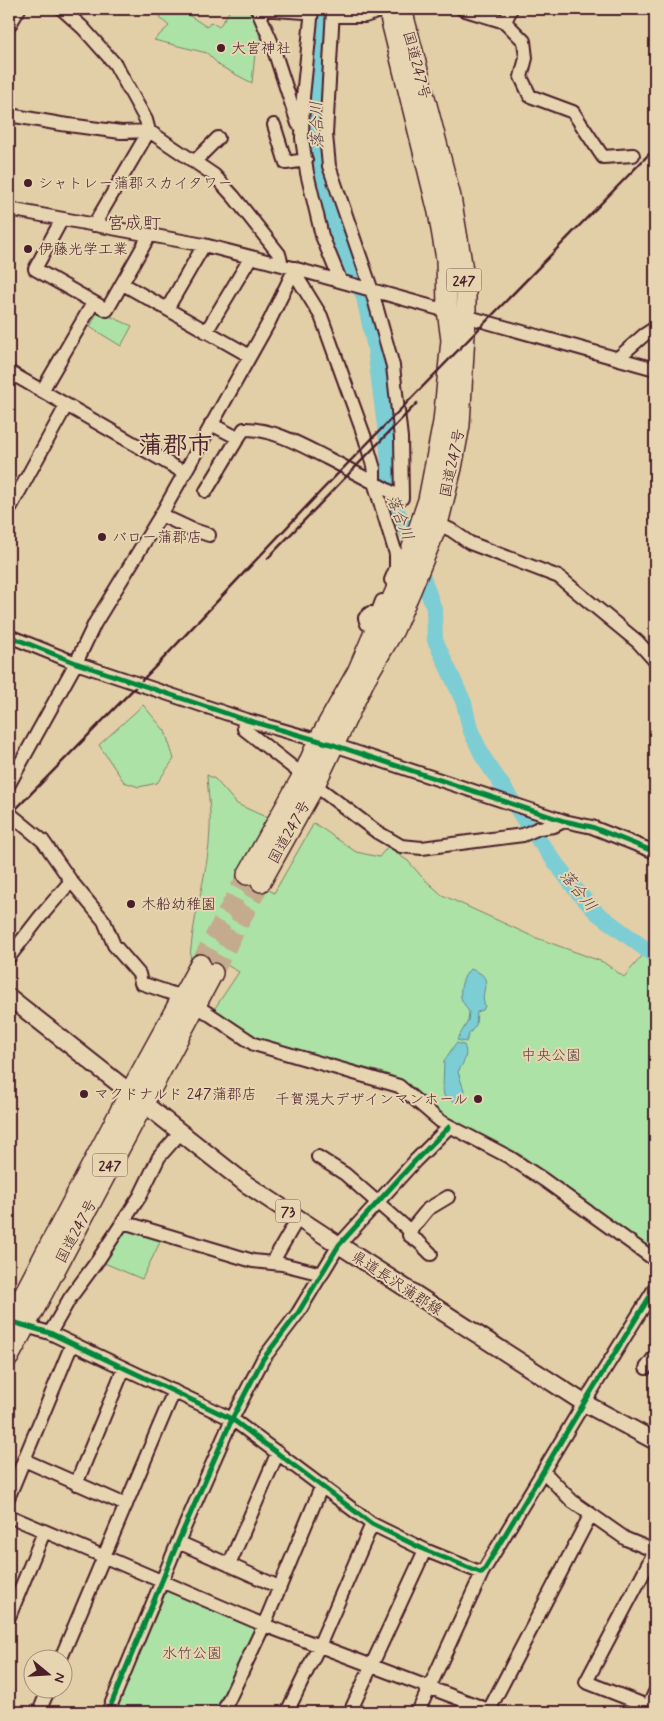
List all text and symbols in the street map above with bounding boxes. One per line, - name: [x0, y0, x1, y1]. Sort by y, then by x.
- street label: 国道247号: [397, 29, 435, 102]
- place label: 大宮神社: [231, 39, 291, 59]
- marker: 大宮神社: [215, 42, 227, 54]
- water label: 落合川: [306, 101, 329, 149]
- place label: シャトレー蒲郡スカイタワー: [38, 174, 233, 194]
- marker: シャトレー蒲郡スカイタワー: [22, 177, 34, 189]
- district label: 宮成町: [107, 212, 161, 236]
- place label: 伊藤光学工業: [38, 240, 128, 260]
- marker: 伊藤光学工業: [22, 243, 34, 255]
- road number: 247: [446, 268, 482, 292]
- street label: 国道247号: [436, 427, 470, 499]
- district label: 蒲郡市: [137, 430, 213, 463]
- water label: 落合川: [381, 491, 418, 544]
- place label: バロー蒲郡店: [112, 528, 202, 548]
- marker: バロー蒲郡店: [96, 531, 108, 543]
- street label: 国道247号: [264, 797, 316, 868]
- water label: 落合川: [555, 866, 601, 916]
- place label: 木船幼稚園: [141, 895, 216, 915]
- marker: 木船幼稚園: [125, 898, 137, 910]
- park label: 中央公園: [521, 1046, 581, 1066]
- place label: マクドナルド 247蒲郡店: [94, 1085, 257, 1105]
- marker: マクドナルド 247蒲郡店: [78, 1088, 90, 1100]
- place label: 千賀滉大デザインマンホール: [275, 1090, 468, 1110]
- marker: 千賀滉大デザインマンホール: [472, 1093, 484, 1105]
- road number: 247: [92, 1154, 128, 1176]
- street label: 国道247号: [52, 1196, 102, 1267]
- road number: 73: [276, 1200, 300, 1222]
- street label: 県道長沢蒲郡線: [347, 1247, 446, 1321]
- park label: 水竹公園: [162, 1644, 222, 1664]
- north arrow: [22, 1648, 72, 1698]
- text: N: [49, 1670, 69, 1685]

